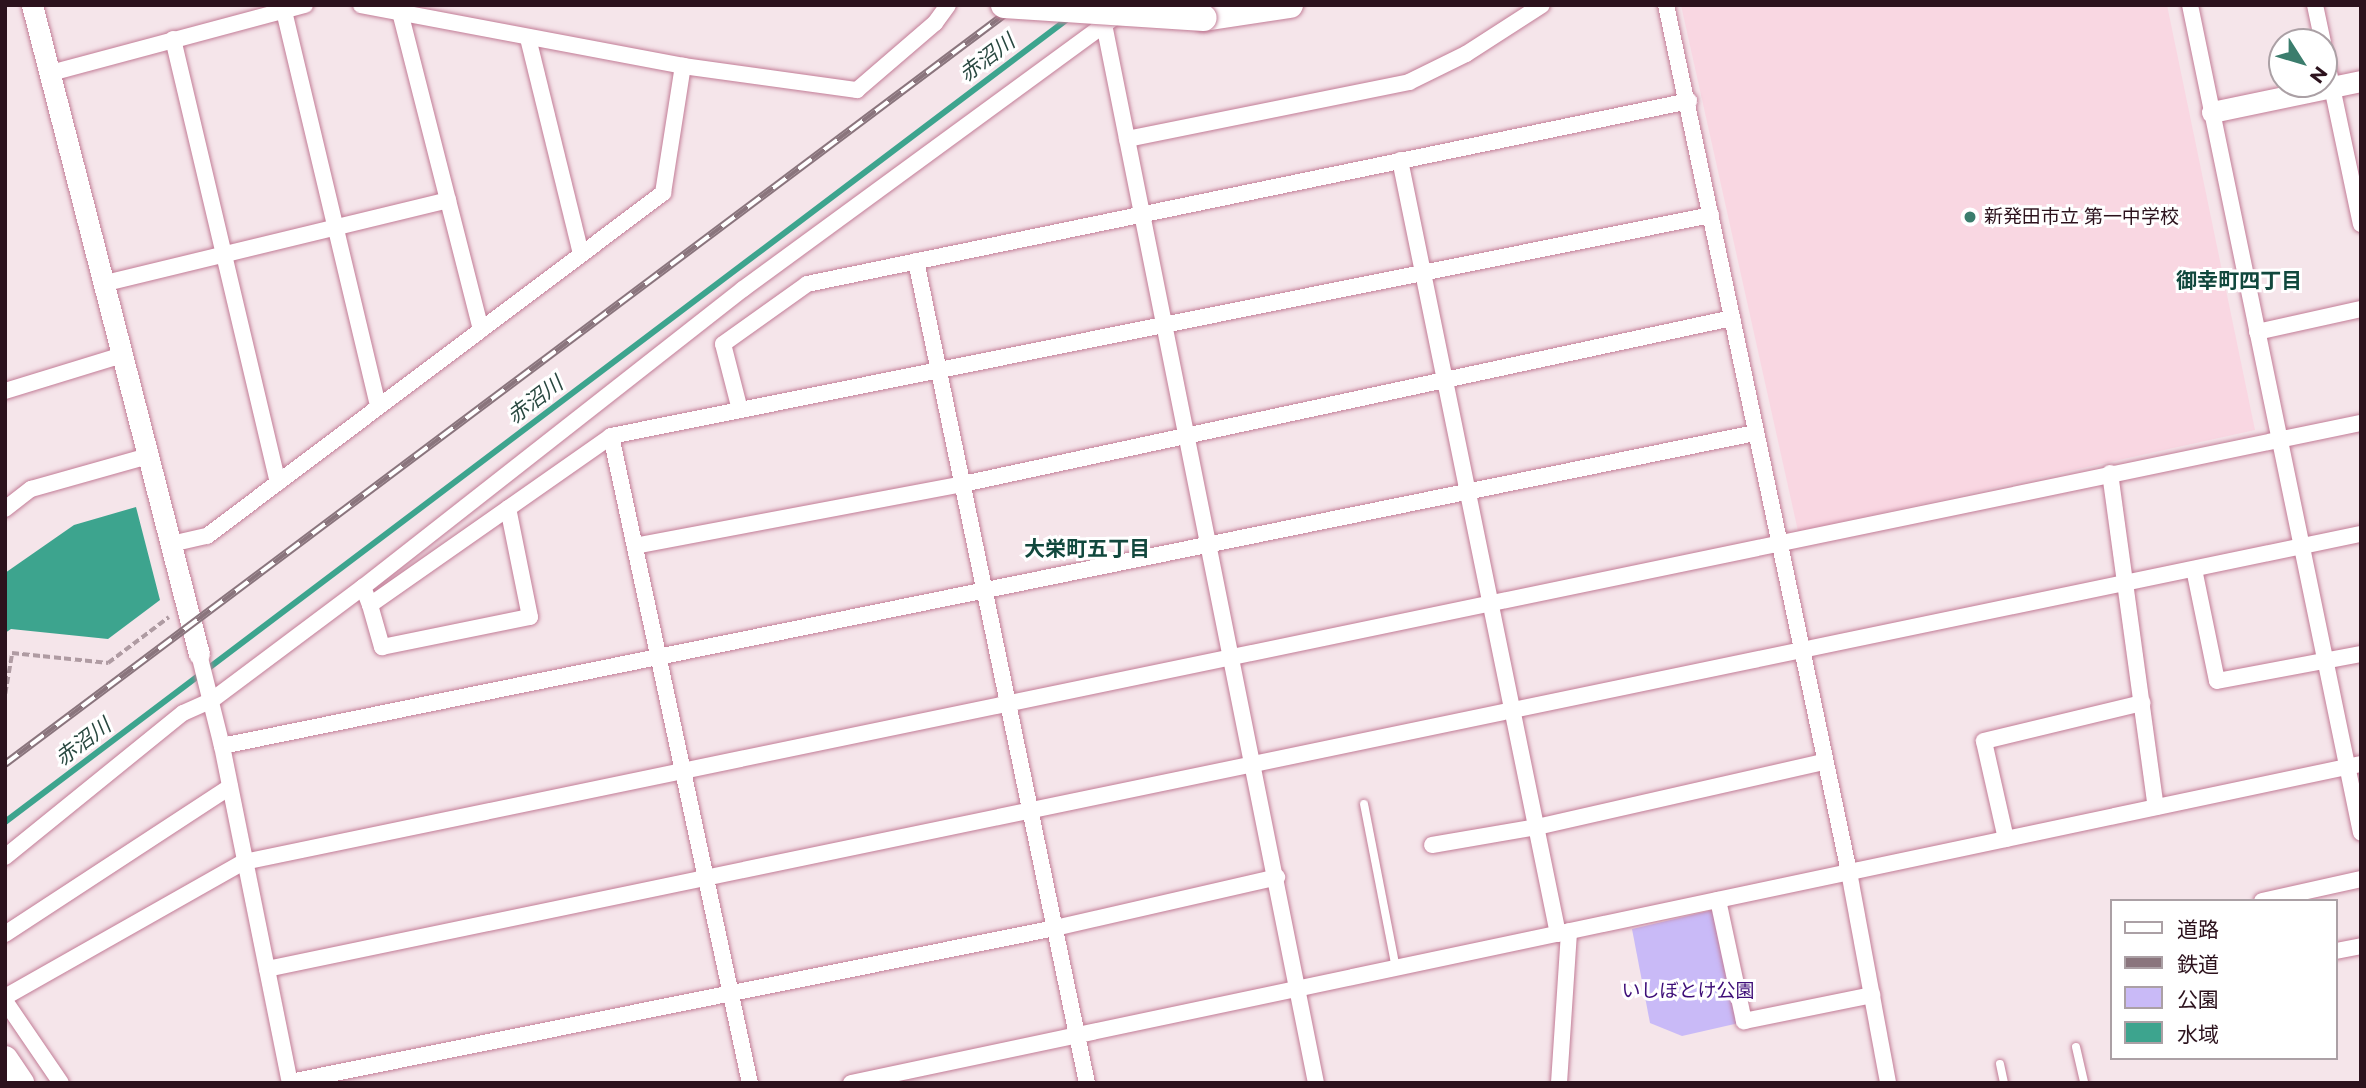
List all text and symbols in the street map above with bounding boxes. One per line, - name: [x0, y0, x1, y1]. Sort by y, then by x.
- north arrow: [2268, 28, 2338, 98]
- water label: 赤沼川: [954, 29, 1020, 87]
- text: N: [2305, 62, 2332, 88]
- place label: 新発田市立 第一中学校: [1984, 206, 2179, 228]
- marker: 新発田市立 第一中学校: [1962, 209, 1978, 225]
- district label: 御幸町四丁目: [2176, 268, 2302, 294]
- water label: 赤沼川: [502, 371, 568, 429]
- district label: 大栄町五丁目: [1024, 536, 1150, 562]
- water label: 赤沼川: [50, 713, 116, 771]
- legend: [2110, 899, 2338, 1060]
- text: 道路: [2177, 917, 2219, 942]
- text: 鉄道: [2177, 952, 2219, 977]
- park label: いしぼとけ公園: [1622, 980, 1754, 1002]
- text: 公園: [2177, 987, 2219, 1012]
- text: 水域: [2177, 1022, 2219, 1047]

